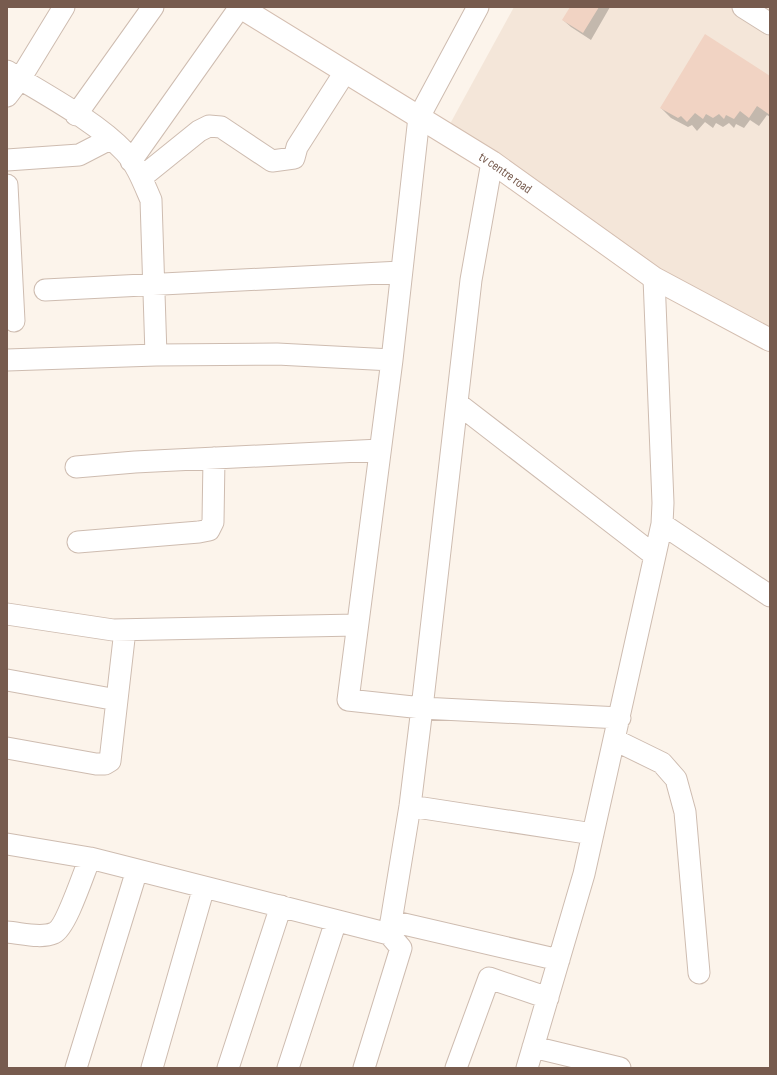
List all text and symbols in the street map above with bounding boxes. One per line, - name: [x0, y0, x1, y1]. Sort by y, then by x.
- street label: tv centre road: [476, 149, 535, 197]

